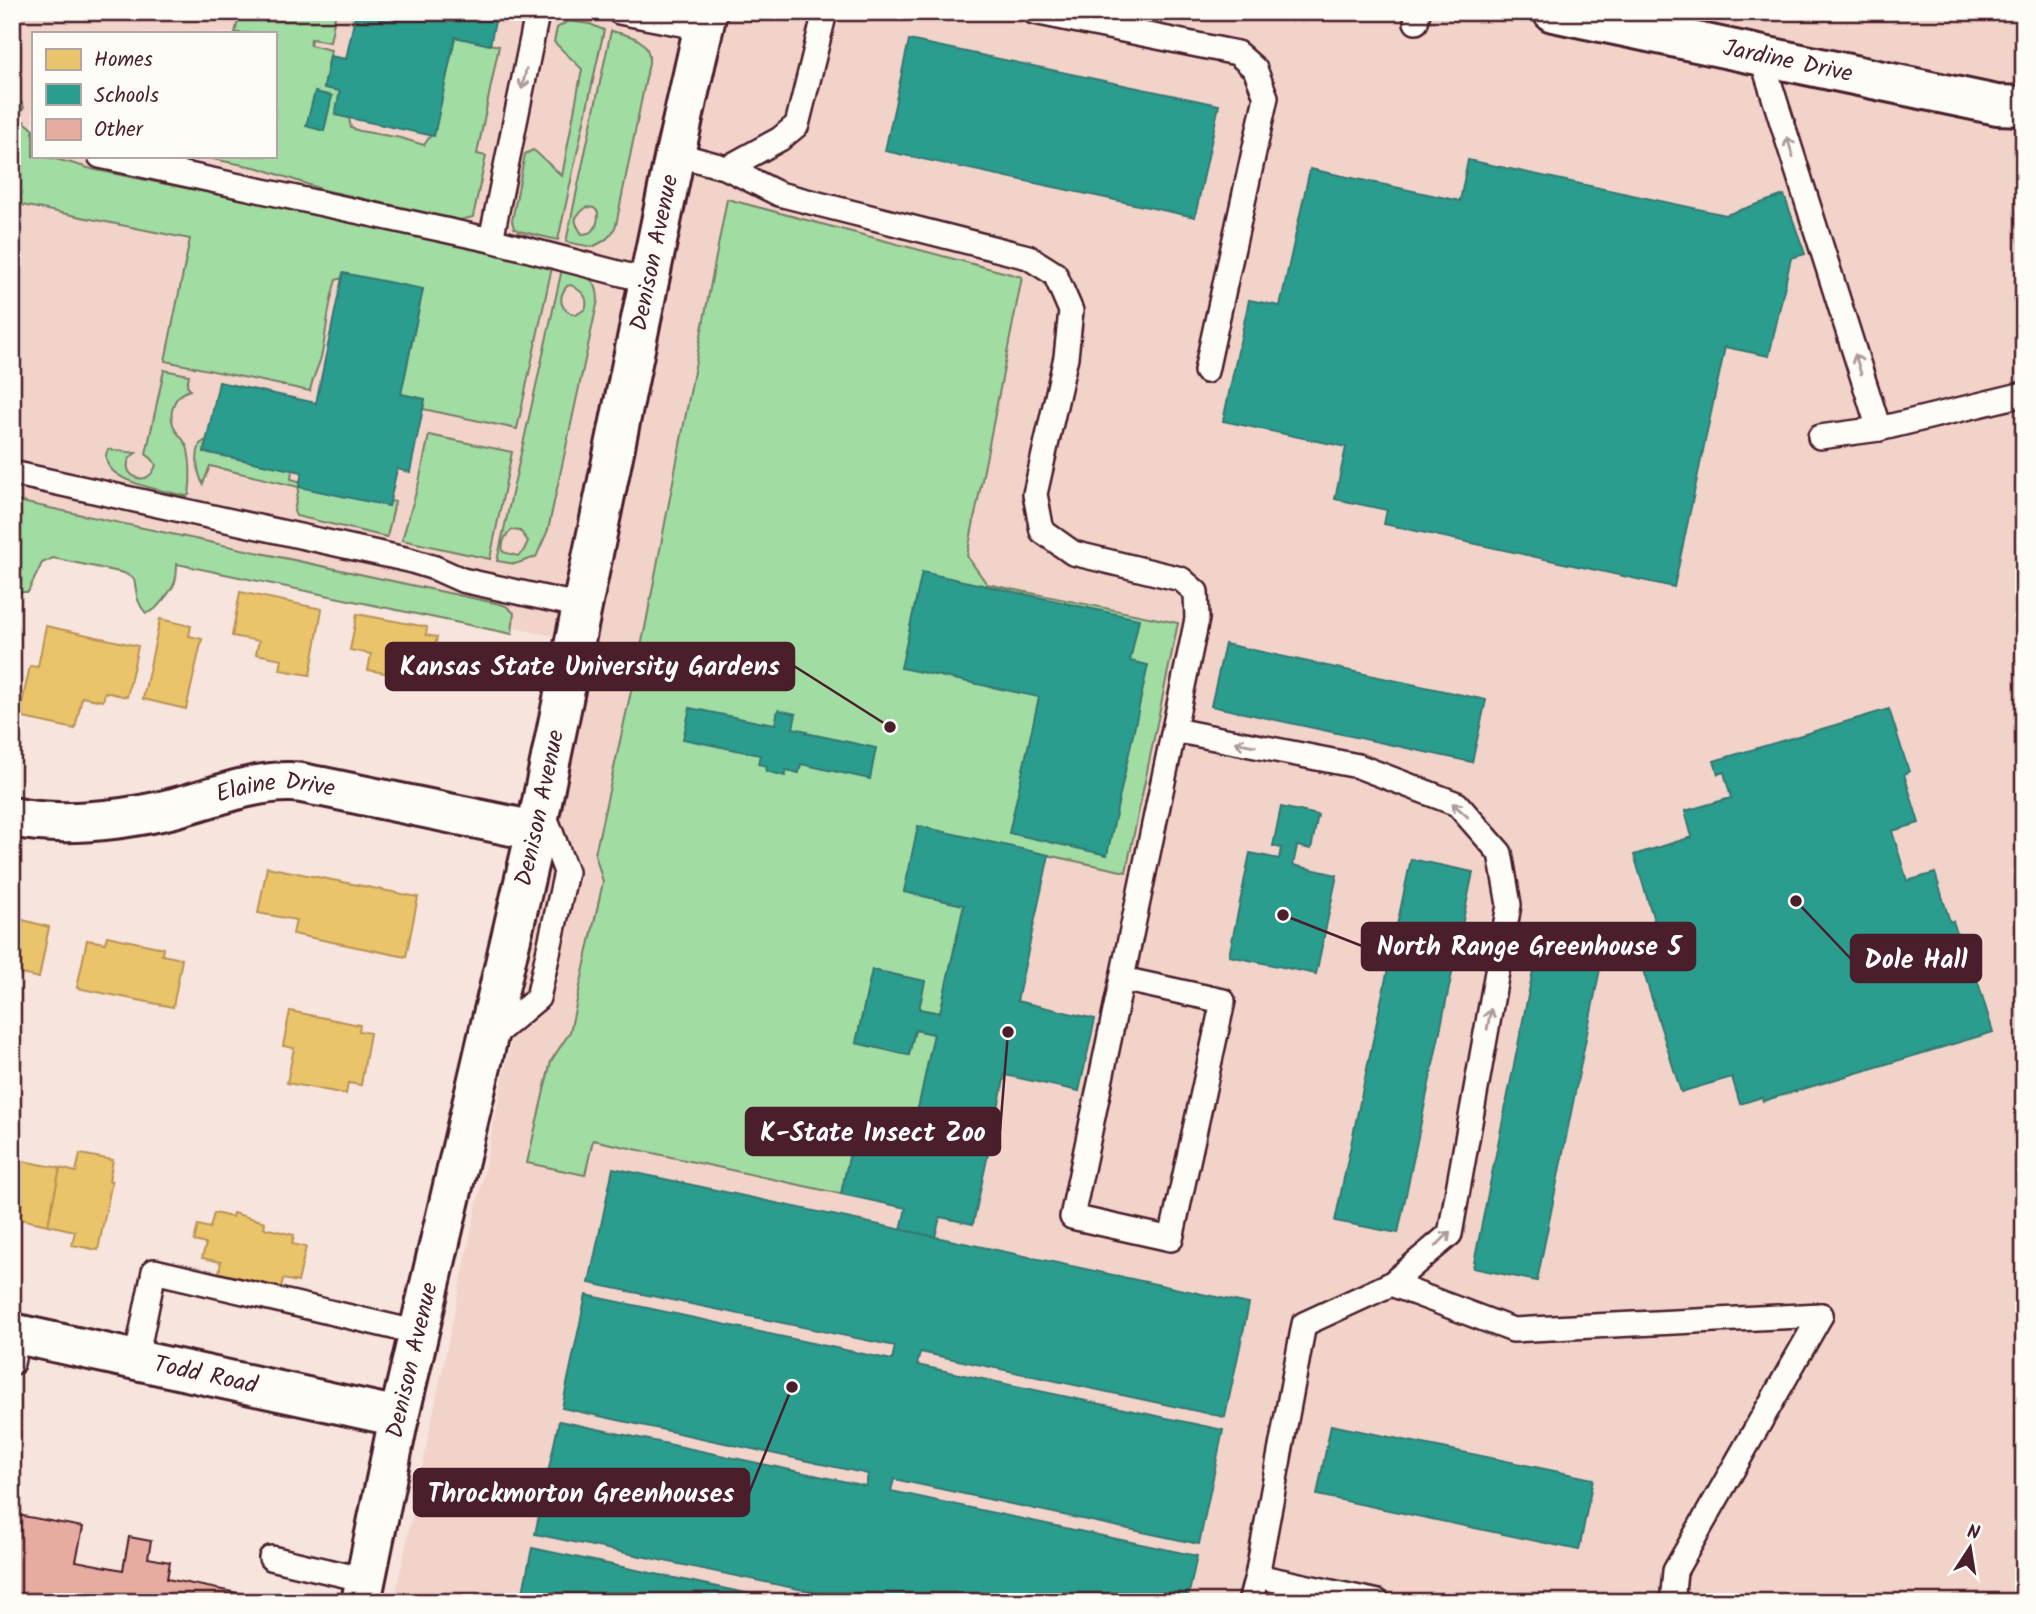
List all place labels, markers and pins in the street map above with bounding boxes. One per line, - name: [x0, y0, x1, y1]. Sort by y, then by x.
- callout: Kansas State University Gardens: [386, 643, 794, 690]
- callout: North Range Greenhouse 5: [1362, 923, 1695, 970]
- callout: Dole Hall: [1851, 935, 1981, 982]
- callout: K-State Insect Zoo: [746, 1108, 1000, 1155]
- callout: Throckmorton Greenhouses: [414, 1469, 749, 1516]

